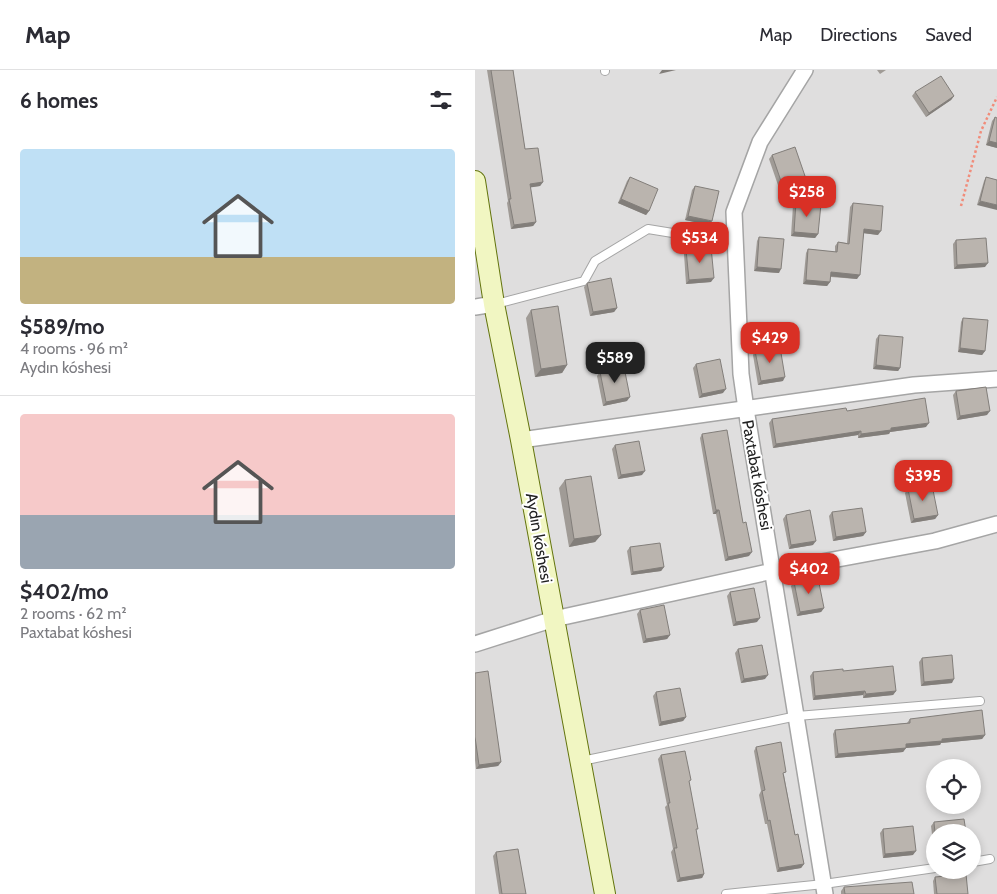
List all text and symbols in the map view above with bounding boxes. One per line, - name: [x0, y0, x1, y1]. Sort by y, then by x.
- text: Map: [25, 20, 71, 49]
- text: Map: [759, 24, 792, 46]
- text: Directions: [820, 24, 897, 46]
- text: Saved: [925, 24, 972, 46]
- icon: filters: [427, 86, 455, 114]
- text: 6 homes: [20, 88, 98, 113]
- pin: $258: [777, 176, 837, 218]
- icon: home: [193, 181, 283, 271]
- text: $258: [789, 182, 825, 201]
- pin: $534: [670, 222, 730, 264]
- text: $534: [682, 228, 718, 247]
- text: $589/mo: [20, 314, 105, 339]
- pin: $429: [740, 322, 800, 364]
- text: $429: [752, 328, 788, 347]
- text: 4 rooms · 96 m²: [20, 339, 128, 358]
- pin: $589: [585, 342, 645, 384]
- text: $589: [597, 348, 633, 367]
- text: Aydın kóshesi: [20, 358, 111, 377]
- street label: Paxtabat kóshesi: [738, 418, 776, 532]
- icon: home: [193, 447, 283, 537]
- pin: $395: [893, 460, 953, 502]
- text: $395: [905, 466, 941, 485]
- street label: Aydın kóshesi: [522, 491, 556, 585]
- pin: $402: [779, 552, 839, 595]
- text: $402: [790, 559, 828, 578]
- text: $402/mo: [20, 579, 108, 604]
- text: 2 rooms · 62 m²: [20, 604, 127, 623]
- text: Paxtabat kóshesi: [20, 623, 132, 642]
- map controls: [926, 759, 981, 879]
- button: locate: [926, 759, 981, 814]
- button: layers: [926, 824, 981, 879]

